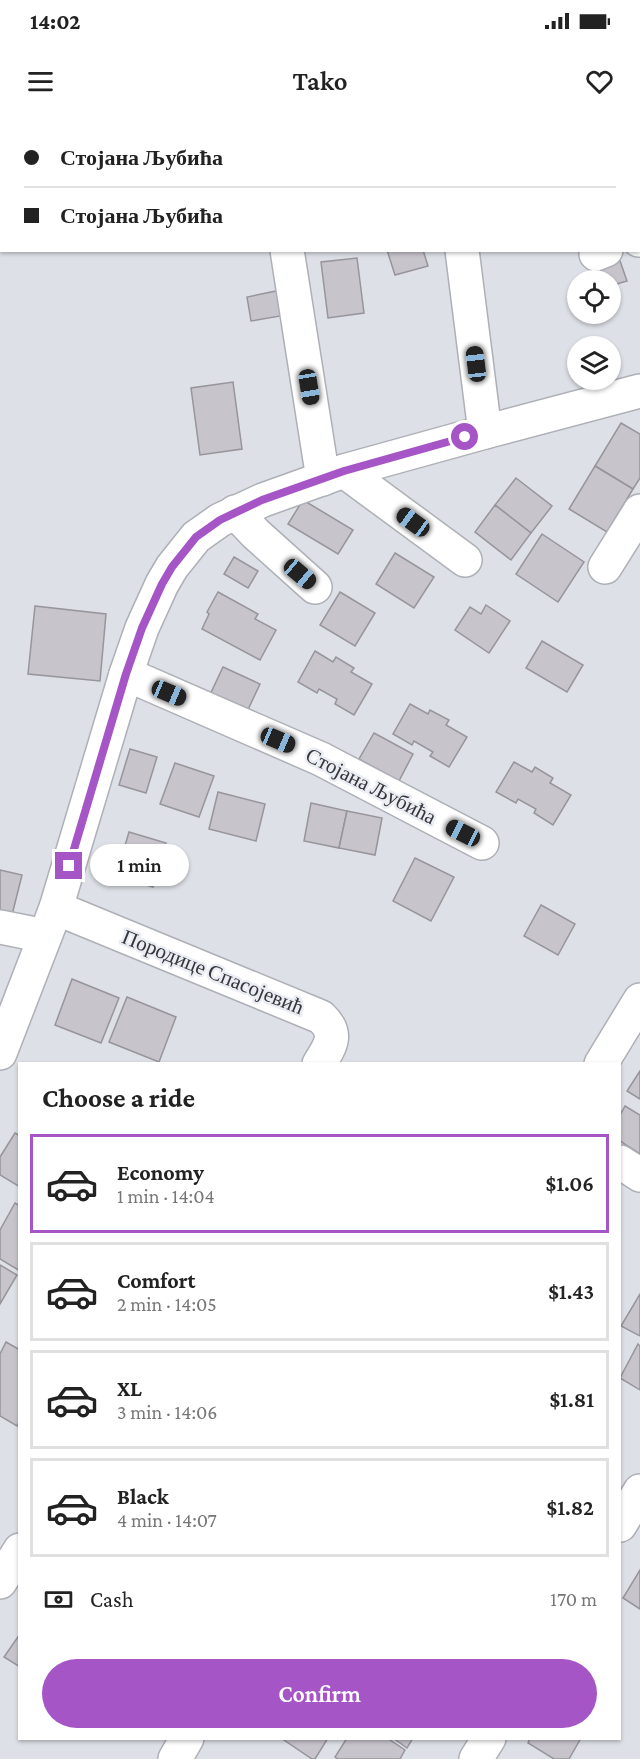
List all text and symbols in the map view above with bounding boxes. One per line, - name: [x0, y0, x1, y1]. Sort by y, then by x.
- text: 14:02: [30, 9, 81, 34]
- icon: menu: [24, 65, 57, 98]
- icon: heart: [583, 65, 616, 98]
- text: Tako: [292, 66, 348, 96]
- text: Стојана Љубића: [60, 145, 223, 170]
- text: Стојана Љубића: [60, 203, 223, 228]
- map controls: [567, 270, 621, 390]
- button: locate: [567, 270, 621, 324]
- button: layers: [567, 336, 621, 390]
- car: [465, 345, 487, 383]
- car: [297, 368, 321, 406]
- route start: [451, 423, 478, 450]
- car: [393, 504, 433, 540]
- car: [280, 556, 320, 592]
- car: [149, 678, 189, 708]
- car: [258, 725, 298, 755]
- street label: Стојана Љубића: [302, 743, 441, 829]
- car: [443, 817, 483, 849]
- callout: 1 min: [90, 845, 189, 887]
- route end: [55, 852, 82, 879]
- text: 1 min: [117, 854, 162, 876]
- street label: Породице Спасојевић: [119, 925, 308, 1020]
- text: Choose a ride: [42, 1083, 195, 1113]
- icon: car: [45, 1157, 99, 1211]
- text: Economy: [117, 1160, 204, 1185]
- text: $1.06: [546, 1171, 594, 1196]
- text: 1 min · 14:04: [117, 1185, 215, 1207]
- icon: car: [45, 1265, 99, 1319]
- text: Comfort: [117, 1268, 195, 1293]
- text: $1.43: [548, 1279, 594, 1304]
- text: 2 min · 14:05: [117, 1293, 217, 1315]
- icon: car: [45, 1373, 99, 1427]
- text: XL: [117, 1376, 142, 1401]
- text: $1.81: [549, 1387, 594, 1412]
- text: 3 min · 14:06: [117, 1401, 218, 1423]
- icon: car: [45, 1481, 99, 1535]
- text: Black: [117, 1484, 169, 1509]
- text: $1.82: [546, 1495, 594, 1520]
- text: 4 min · 14:07: [117, 1509, 217, 1531]
- icon: cash: [42, 1583, 75, 1616]
- text: Cash: [90, 1587, 134, 1612]
- text: 170 m: [550, 1588, 597, 1610]
- button: Confirm: [42, 1659, 597, 1728]

